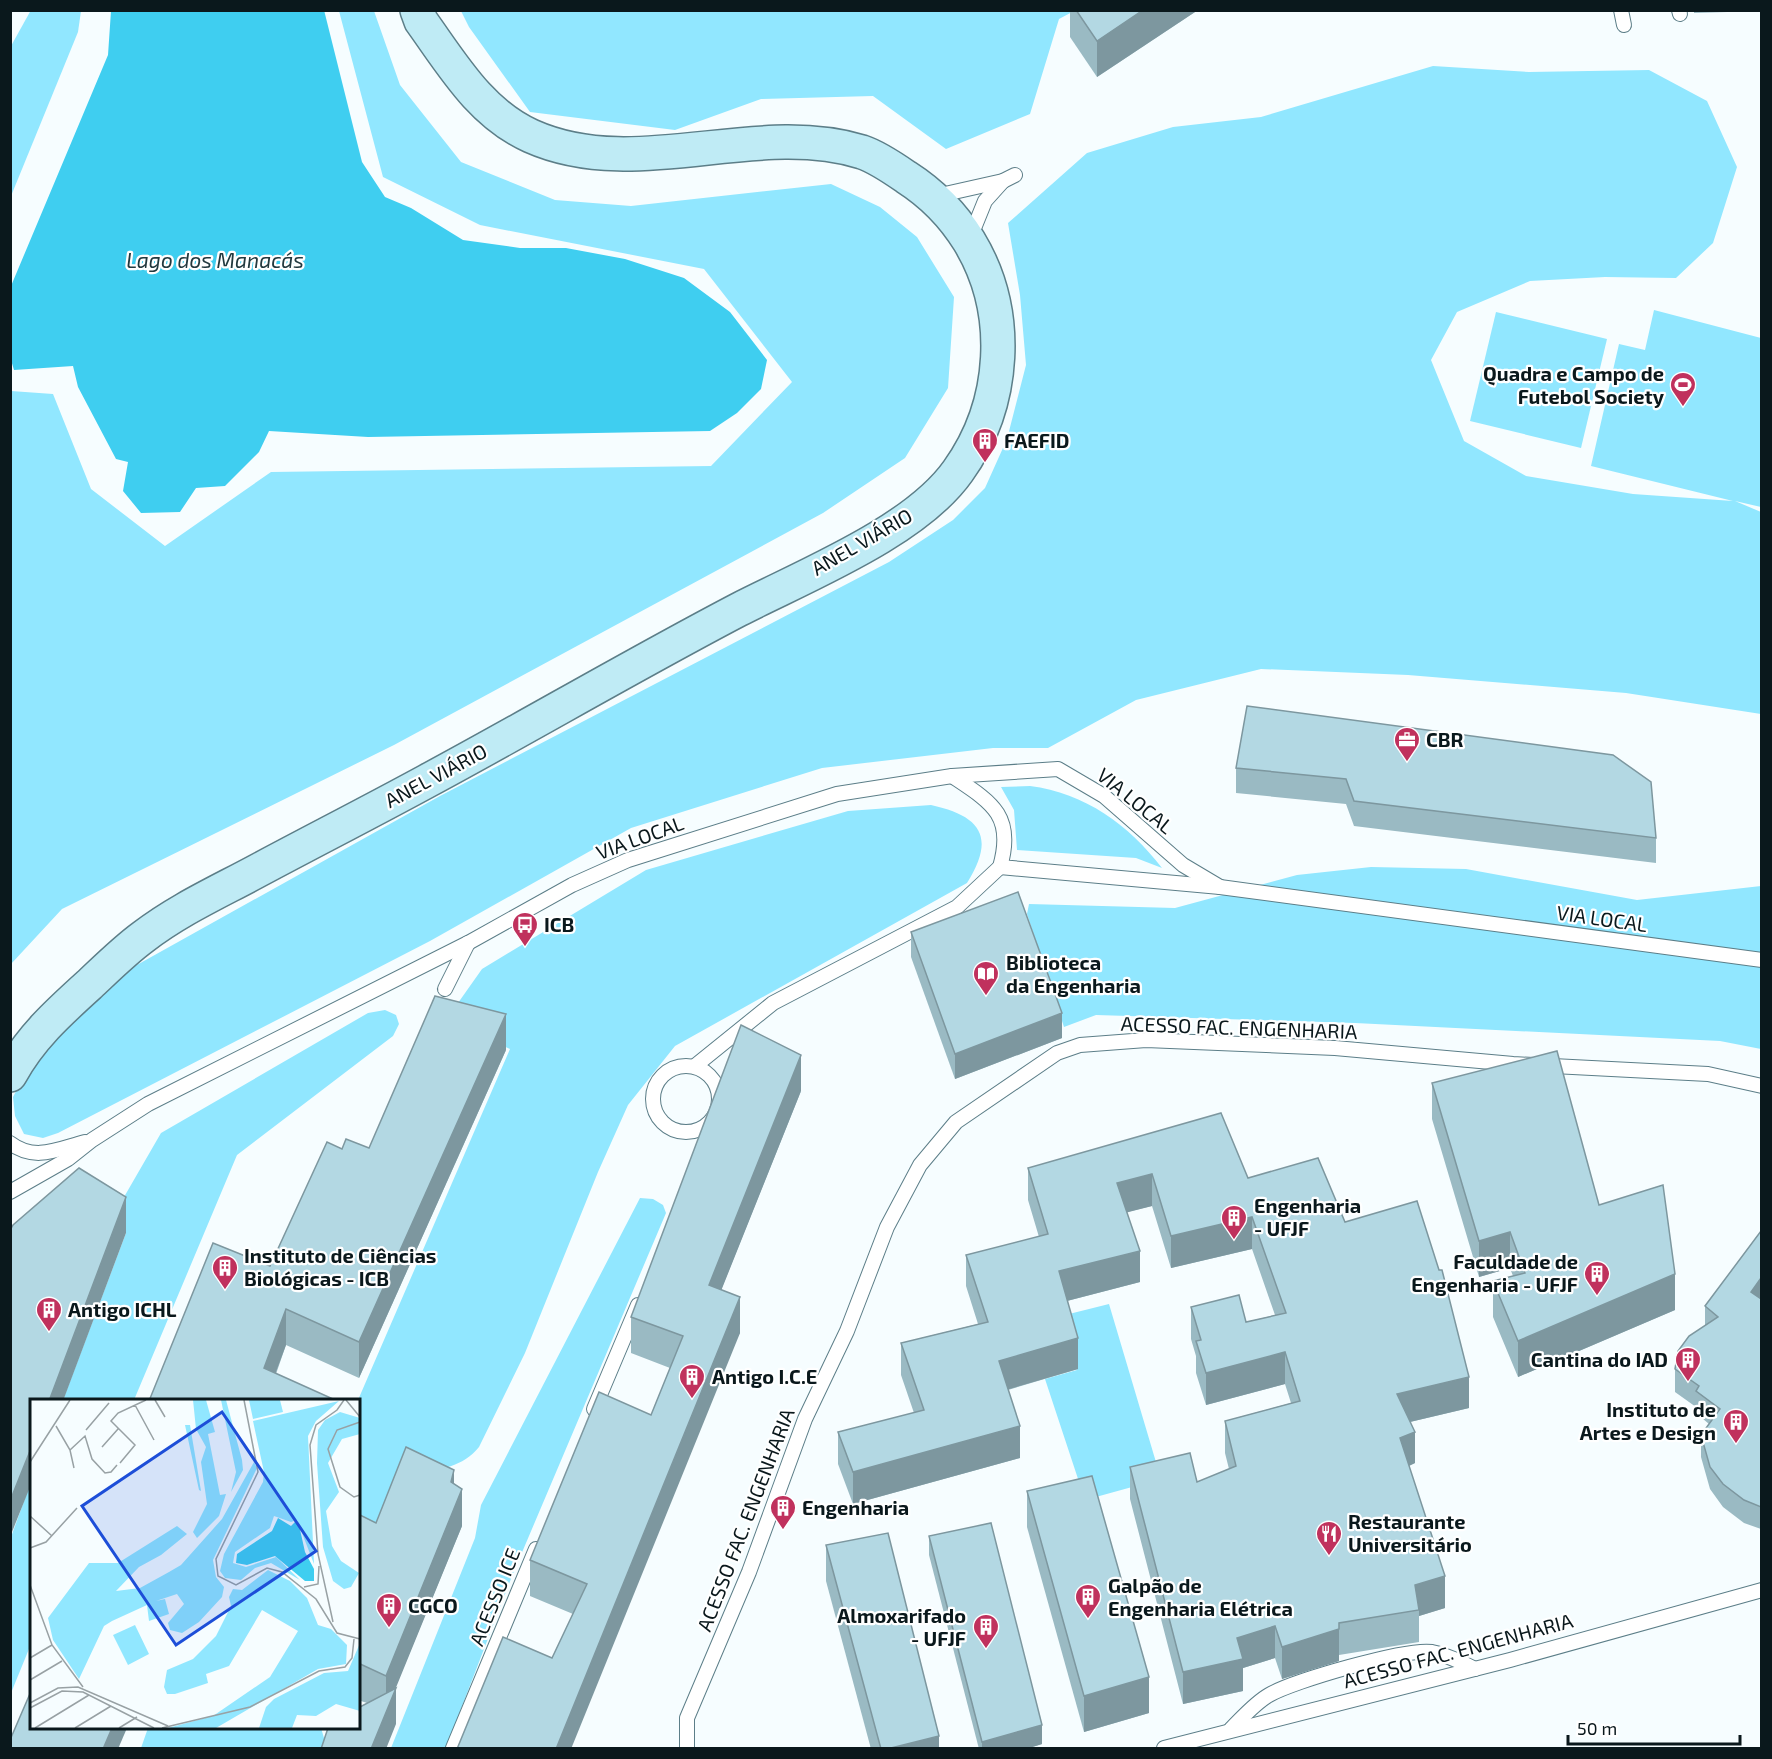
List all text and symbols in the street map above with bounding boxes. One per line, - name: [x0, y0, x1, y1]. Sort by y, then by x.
- water label: Lago dos Manacás: [126, 247, 304, 272]
- place label: Quadra e Campo de Futebol Society: [1483, 361, 1665, 409]
- sports icon: Quadra e Campo de Futebol Society: [1668, 370, 1698, 408]
- building icon: FAEFID: [970, 426, 1000, 464]
- place label: FAEFID: [1004, 428, 1070, 452]
- street label: ANEL VIÁRIO: [807, 503, 916, 580]
- office icon: CBR: [1392, 725, 1422, 763]
- place label: CBR: [1426, 727, 1464, 751]
- street label: ANEL VIÁRIO: [380, 738, 491, 812]
- street label: VIA LOCAL: [1093, 762, 1179, 838]
- street label: VIA LOCAL: [593, 810, 687, 864]
- street label: VIA LOCAL: [1555, 900, 1649, 936]
- bus stop icon: ICB: [510, 910, 540, 948]
- place label: ICB: [544, 912, 574, 936]
- place label: Biblioteca da Engenharia: [1006, 950, 1141, 997]
- library icon: Biblioteca da Engenharia: [971, 959, 1001, 997]
- street label: ACESSO FAC. ENGENHARIA: [1120, 1011, 1358, 1043]
- place label: Engenharia - UFJF: [1254, 1193, 1361, 1240]
- building icon: Engenharia - UFJF: [1219, 1203, 1249, 1241]
- place label: Instituto de Ciências Biológicas - ICB: [244, 1243, 436, 1290]
- place label: Faculdade de Engenharia - UFJF: [1411, 1249, 1578, 1296]
- building icon: Instituto de Ciências Biológicas - ICB: [210, 1253, 240, 1291]
- building icon: Faculdade de Engenharia - UFJF: [1582, 1259, 1612, 1297]
- building icon: Antigo ICHL: [34, 1295, 64, 1333]
- place label: Antigo ICHL: [68, 1297, 177, 1321]
- building icon: Cantina do IAD: [1673, 1345, 1703, 1383]
- place label: Cantina do IAD: [1531, 1347, 1668, 1371]
- building icon: Antigo I.C.E: [677, 1362, 707, 1400]
- place label: Antigo I.C.E: [712, 1364, 817, 1388]
- place label: Instituto de Artes e Design: [1580, 1397, 1716, 1444]
- inset map: [30, 1399, 360, 1729]
- street label: ACESSO FAC. ENGENHARIA: [691, 1404, 799, 1634]
- building icon: Instituto de Artes e Design: [1721, 1407, 1751, 1445]
- building icon: Engenharia: [768, 1493, 798, 1531]
- place label: Engenharia: [802, 1495, 909, 1519]
- place label: Restaurante Universitário: [1348, 1509, 1472, 1556]
- restaurant icon: Restaurante Universitário: [1314, 1519, 1344, 1557]
- street label: ACESSO ICE: [464, 1544, 525, 1649]
- place label: Galpão de Engenharia Elétrica: [1108, 1573, 1293, 1620]
- building icon: Galpão de Engenharia Elétrica: [1073, 1582, 1103, 1620]
- building icon: CGCO: [374, 1591, 404, 1629]
- place label: CGCO: [408, 1593, 458, 1617]
- place label: Almoxarifado - UFJF: [837, 1603, 966, 1650]
- street label: ACESSO FAC. ENGENHARIA: [1340, 1608, 1576, 1692]
- building icon: Almoxarifado - UFJF: [971, 1612, 1001, 1650]
- scale bar: [1568, 1708, 1740, 1746]
- text: 50 m: [1577, 1717, 1617, 1739]

